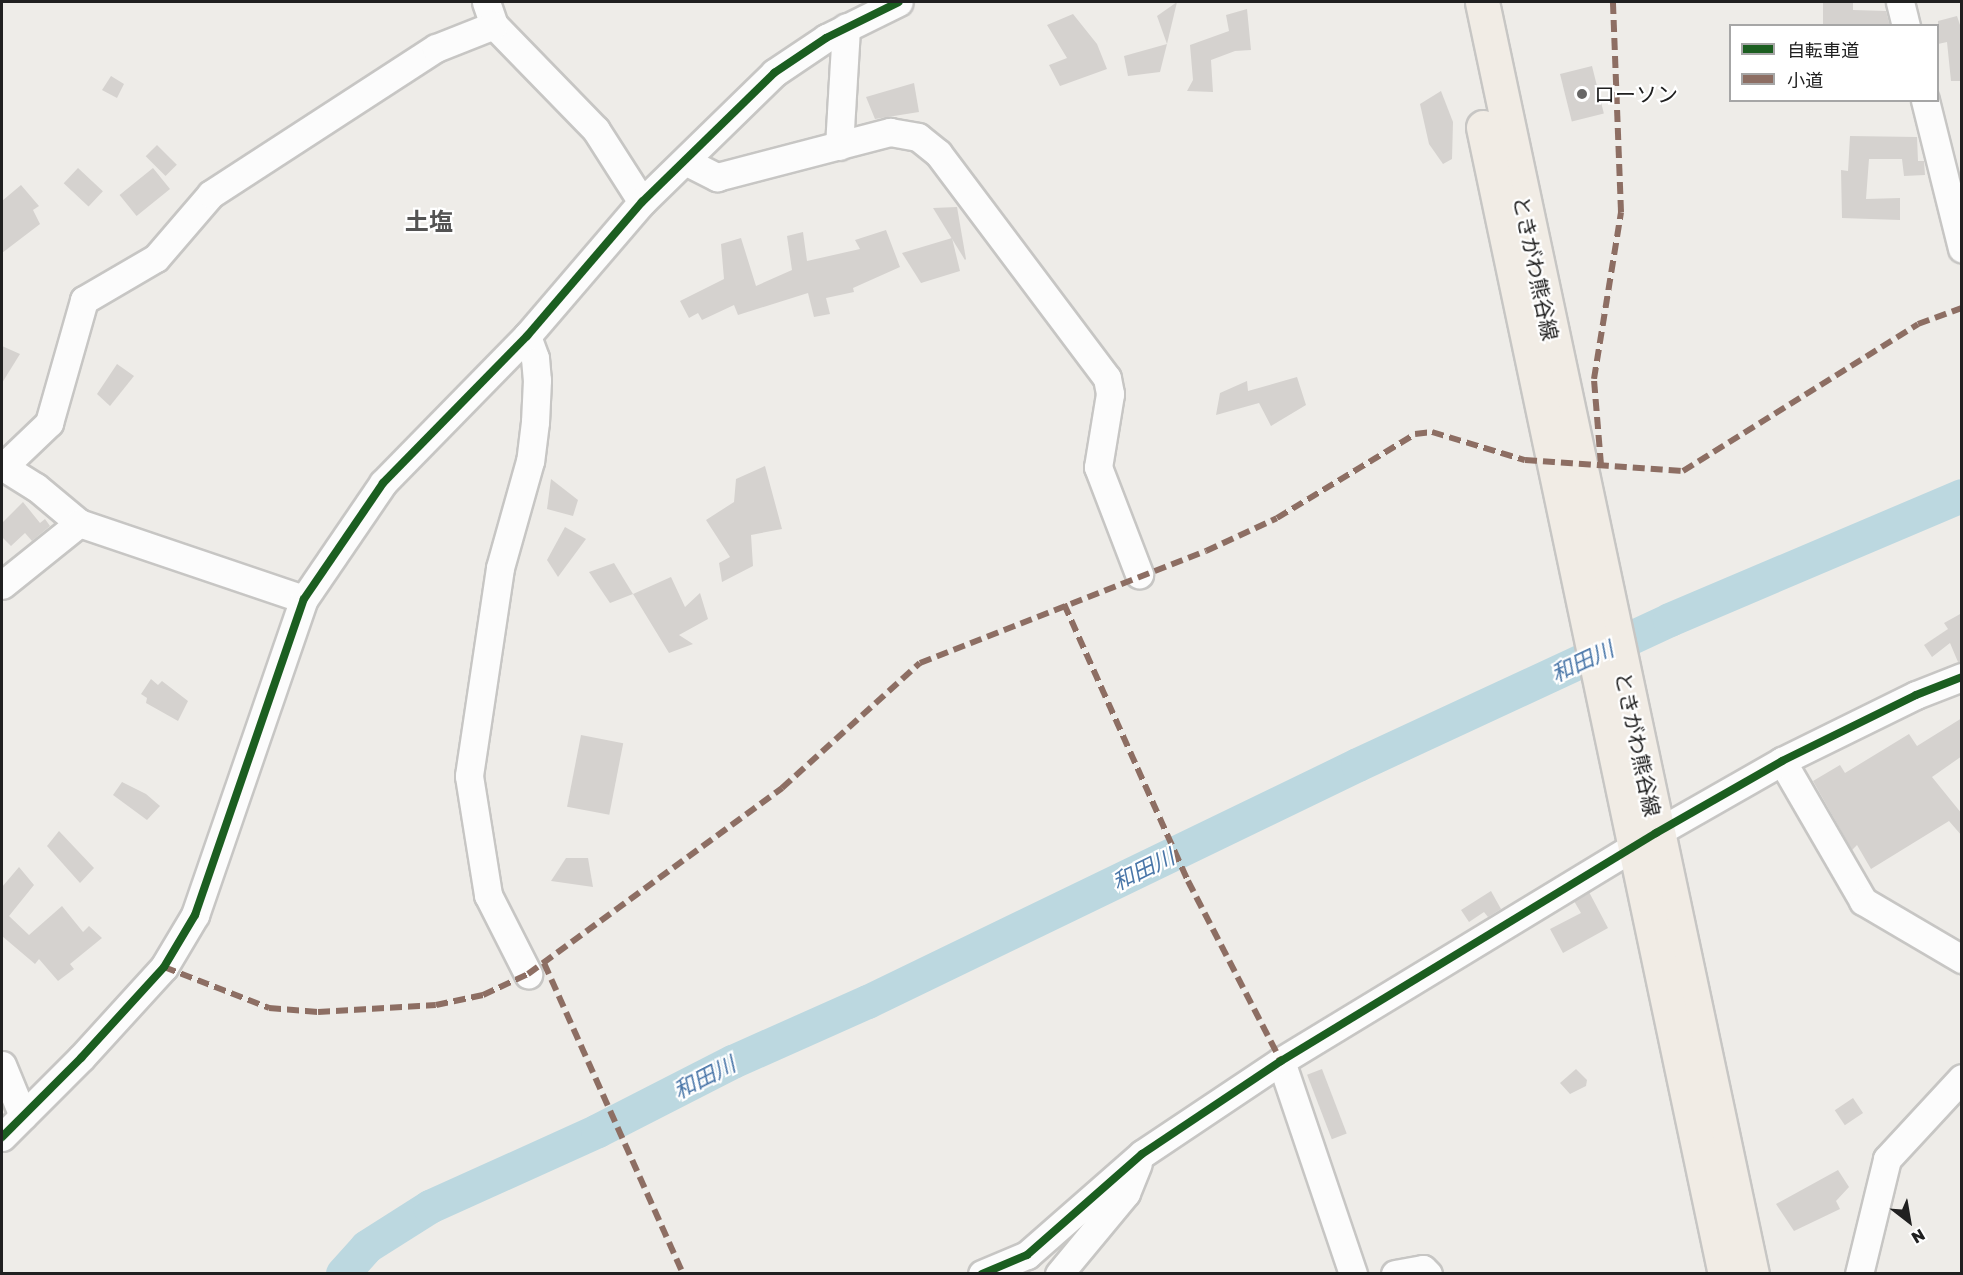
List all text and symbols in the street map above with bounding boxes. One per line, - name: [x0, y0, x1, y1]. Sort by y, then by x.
- legend: [1729, 24, 1939, 102]
- text: 自転車道: [1787, 39, 1859, 61]
- text: 小道: [1787, 69, 1823, 91]
- place label: ローソン: [1594, 81, 1678, 107]
- marker: ローソン: [1575, 87, 1589, 101]
- street label: ときがわ熊谷線: [1508, 193, 1564, 343]
- district label: 土塩: [405, 207, 453, 235]
- water label: 和田川: [1547, 635, 1617, 687]
- street label: ときがわ熊谷線: [1610, 669, 1666, 819]
- water label: 和田川: [1108, 843, 1178, 895]
- water label: 和田川: [669, 1050, 739, 1104]
- north arrow: [1879, 1191, 1939, 1251]
- text: N: [1908, 1225, 1929, 1248]

